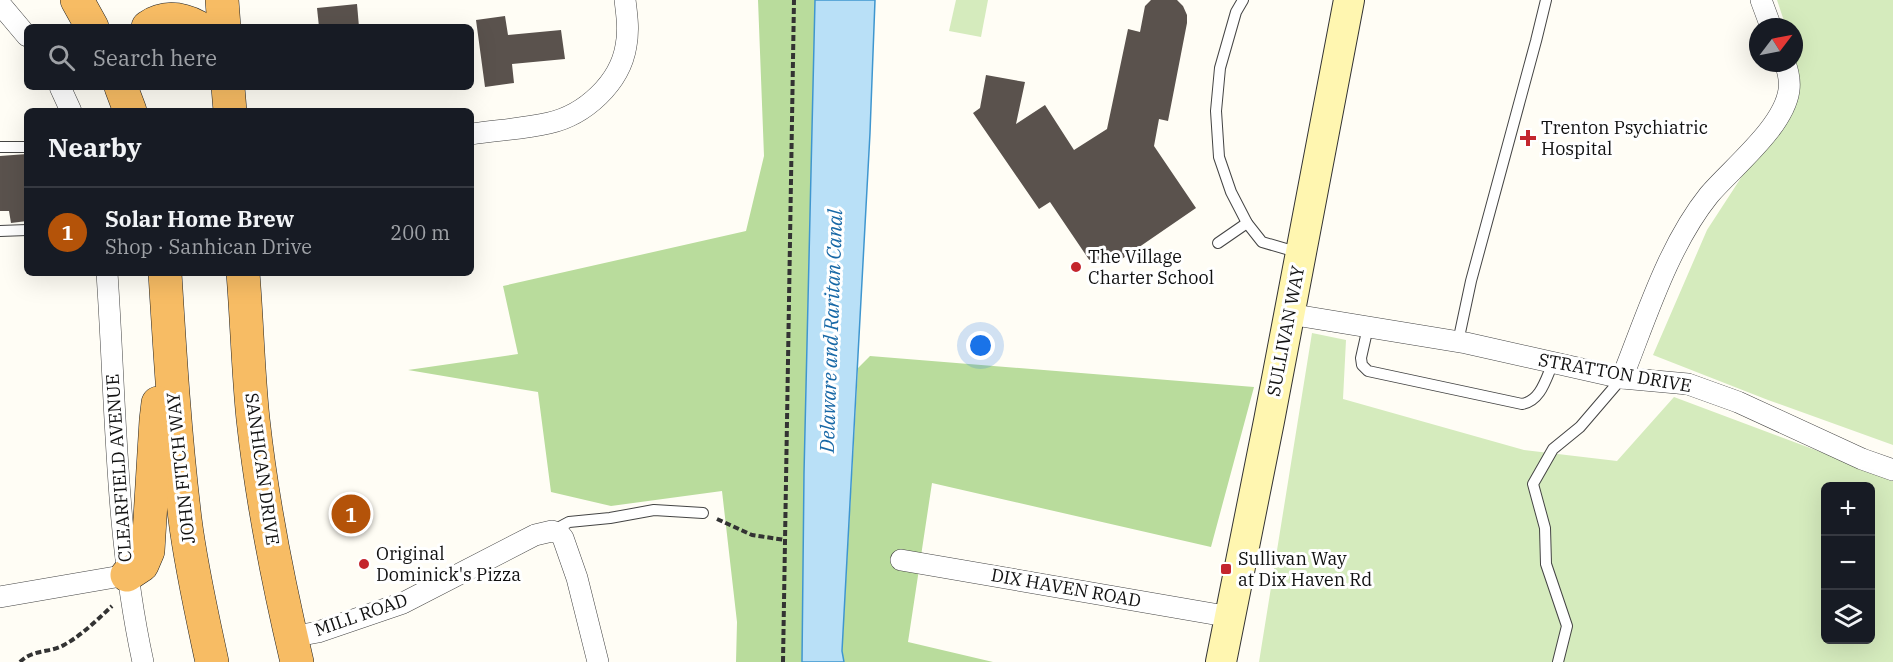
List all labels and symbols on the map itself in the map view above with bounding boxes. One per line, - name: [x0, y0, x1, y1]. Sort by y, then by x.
- north arrow: [1749, 18, 1803, 72]
- place label: Trenton Psychiatric Hospital: [1541, 116, 1708, 160]
- marker: Trenton Psychiatric Hospital: [1519, 129, 1537, 147]
- water label: Delaware and Raritan Canal: [813, 208, 848, 454]
- place label: The Village Charter School: [1088, 245, 1214, 289]
- marker: The Village Charter School: [1069, 260, 1083, 274]
- street label: SULLIVAN WAY: [1262, 263, 1310, 398]
- your location: [966, 331, 995, 360]
- street label: STRATTON DRIVE: [1537, 348, 1693, 397]
- street label: CLEARFIELD AVENUE: [100, 373, 137, 563]
- street label: JOHN FITCH WAY: [161, 391, 200, 545]
- street label: SANHICAN DRIVE: [240, 391, 285, 547]
- pin: 1: [332, 492, 370, 536]
- place label: Original Dominick's Pizza: [376, 542, 521, 586]
- place label: Sullivan Way at Dix Haven Rd: [1238, 547, 1372, 591]
- marker: Original Dominick's Pizza: [357, 557, 371, 571]
- marker: Sullivan Way at Dix Haven Rd: [1219, 562, 1233, 576]
- street label: DIX HAVEN ROAD: [989, 563, 1143, 612]
- street label: MILL ROAD: [311, 588, 410, 641]

